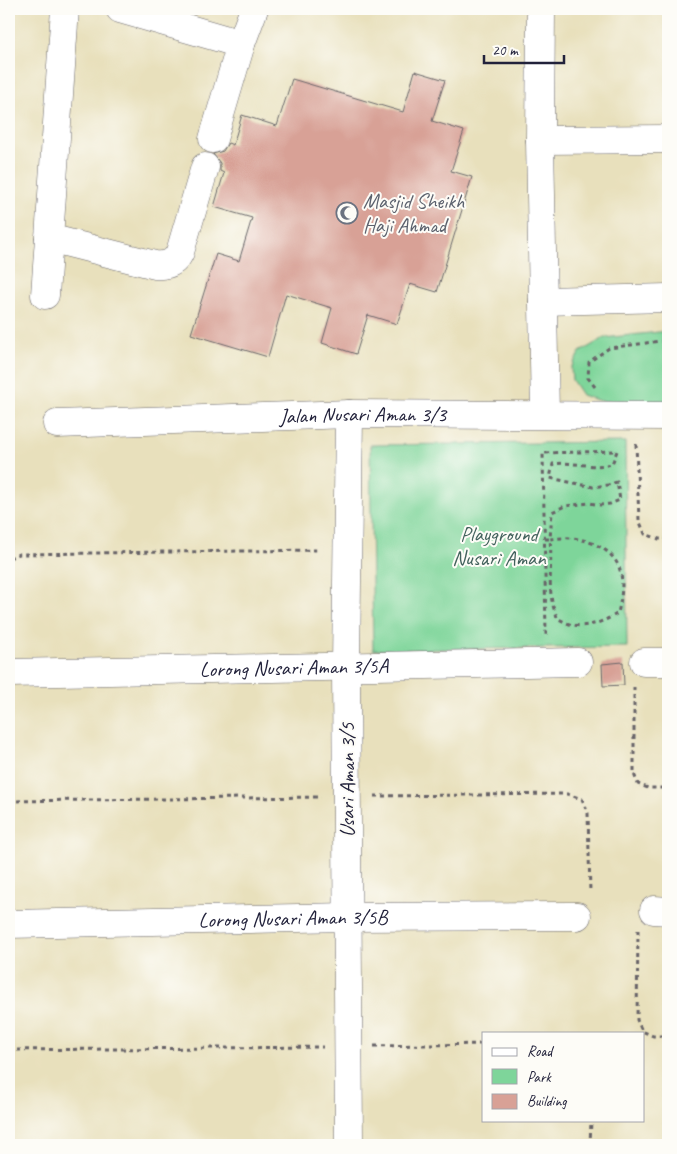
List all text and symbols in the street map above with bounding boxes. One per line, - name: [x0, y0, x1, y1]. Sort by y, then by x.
- scale bar: [484, 32, 564, 64]
- text: 20 m: [492, 41, 519, 60]
- place label: Masjid Sheikh Haji Ahmad: [363, 188, 465, 238]
- mosque icon: Masjid Sheikh Haji Ahmad: [335, 201, 359, 225]
- street label: Jalan Nusari Aman 3/3: [278, 401, 448, 429]
- park label: Playground Nusari Aman: [452, 521, 546, 571]
- street label: Lorong Nusari Aman 3/5A: [199, 653, 390, 682]
- street label: Usari Aman 3/5: [334, 721, 360, 837]
- street label: Lorong Nusari Aman 3/5B: [198, 904, 390, 933]
- legend: [482, 1032, 644, 1122]
- text: Road: [527, 1042, 554, 1061]
- text: Park: [527, 1068, 552, 1087]
- text: Building: [527, 1092, 567, 1111]

